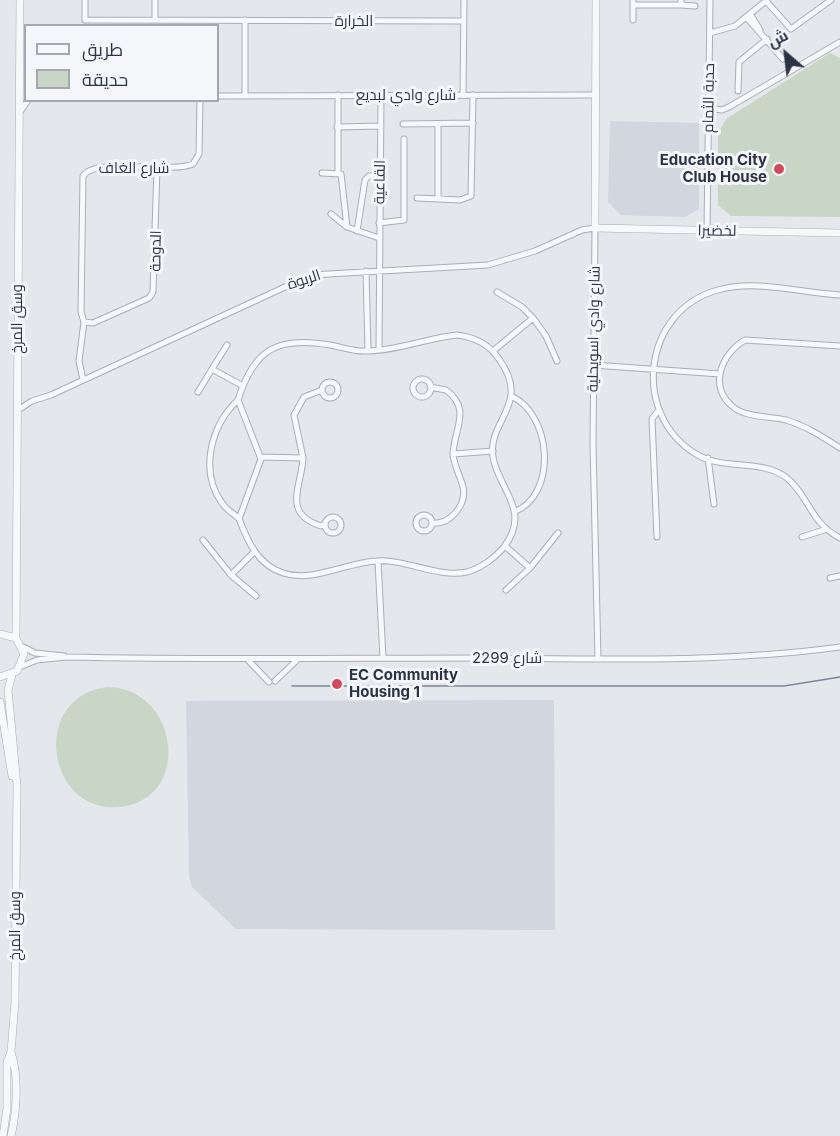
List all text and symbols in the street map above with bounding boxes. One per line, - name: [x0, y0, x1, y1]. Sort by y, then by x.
- street label: الخرارة: [335, 12, 373, 30]
- legend: [24, 24, 219, 102]
- north arrow: [756, 24, 816, 84]
- text: ش: [764, 24, 791, 52]
- text: طريق: [82, 39, 123, 60]
- street label: حدبة الثمام: [699, 63, 719, 133]
- text: حديقة: [82, 69, 128, 90]
- street label: شارع وادي لبديع: [356, 86, 456, 104]
- place label: Education City Club House: [660, 151, 767, 186]
- street label: شارع الغاف: [99, 159, 169, 177]
- street label: القاعية: [371, 160, 389, 204]
- marker: Education City Club House: [772, 162, 786, 176]
- street label: لخضيرا: [697, 222, 737, 240]
- street label: الدوحة: [147, 230, 165, 272]
- street label: الربوة: [285, 266, 323, 294]
- street label: شارع وادي اسويحلية: [584, 266, 604, 392]
- street label: وسق المرخ: [8, 284, 26, 354]
- street label: شارع 2299: [472, 649, 542, 667]
- place label: EC Community Housing 1: [349, 666, 458, 701]
- marker: EC Community Housing 1: [330, 677, 344, 691]
- street label: وسق المرخ: [6, 891, 24, 961]

